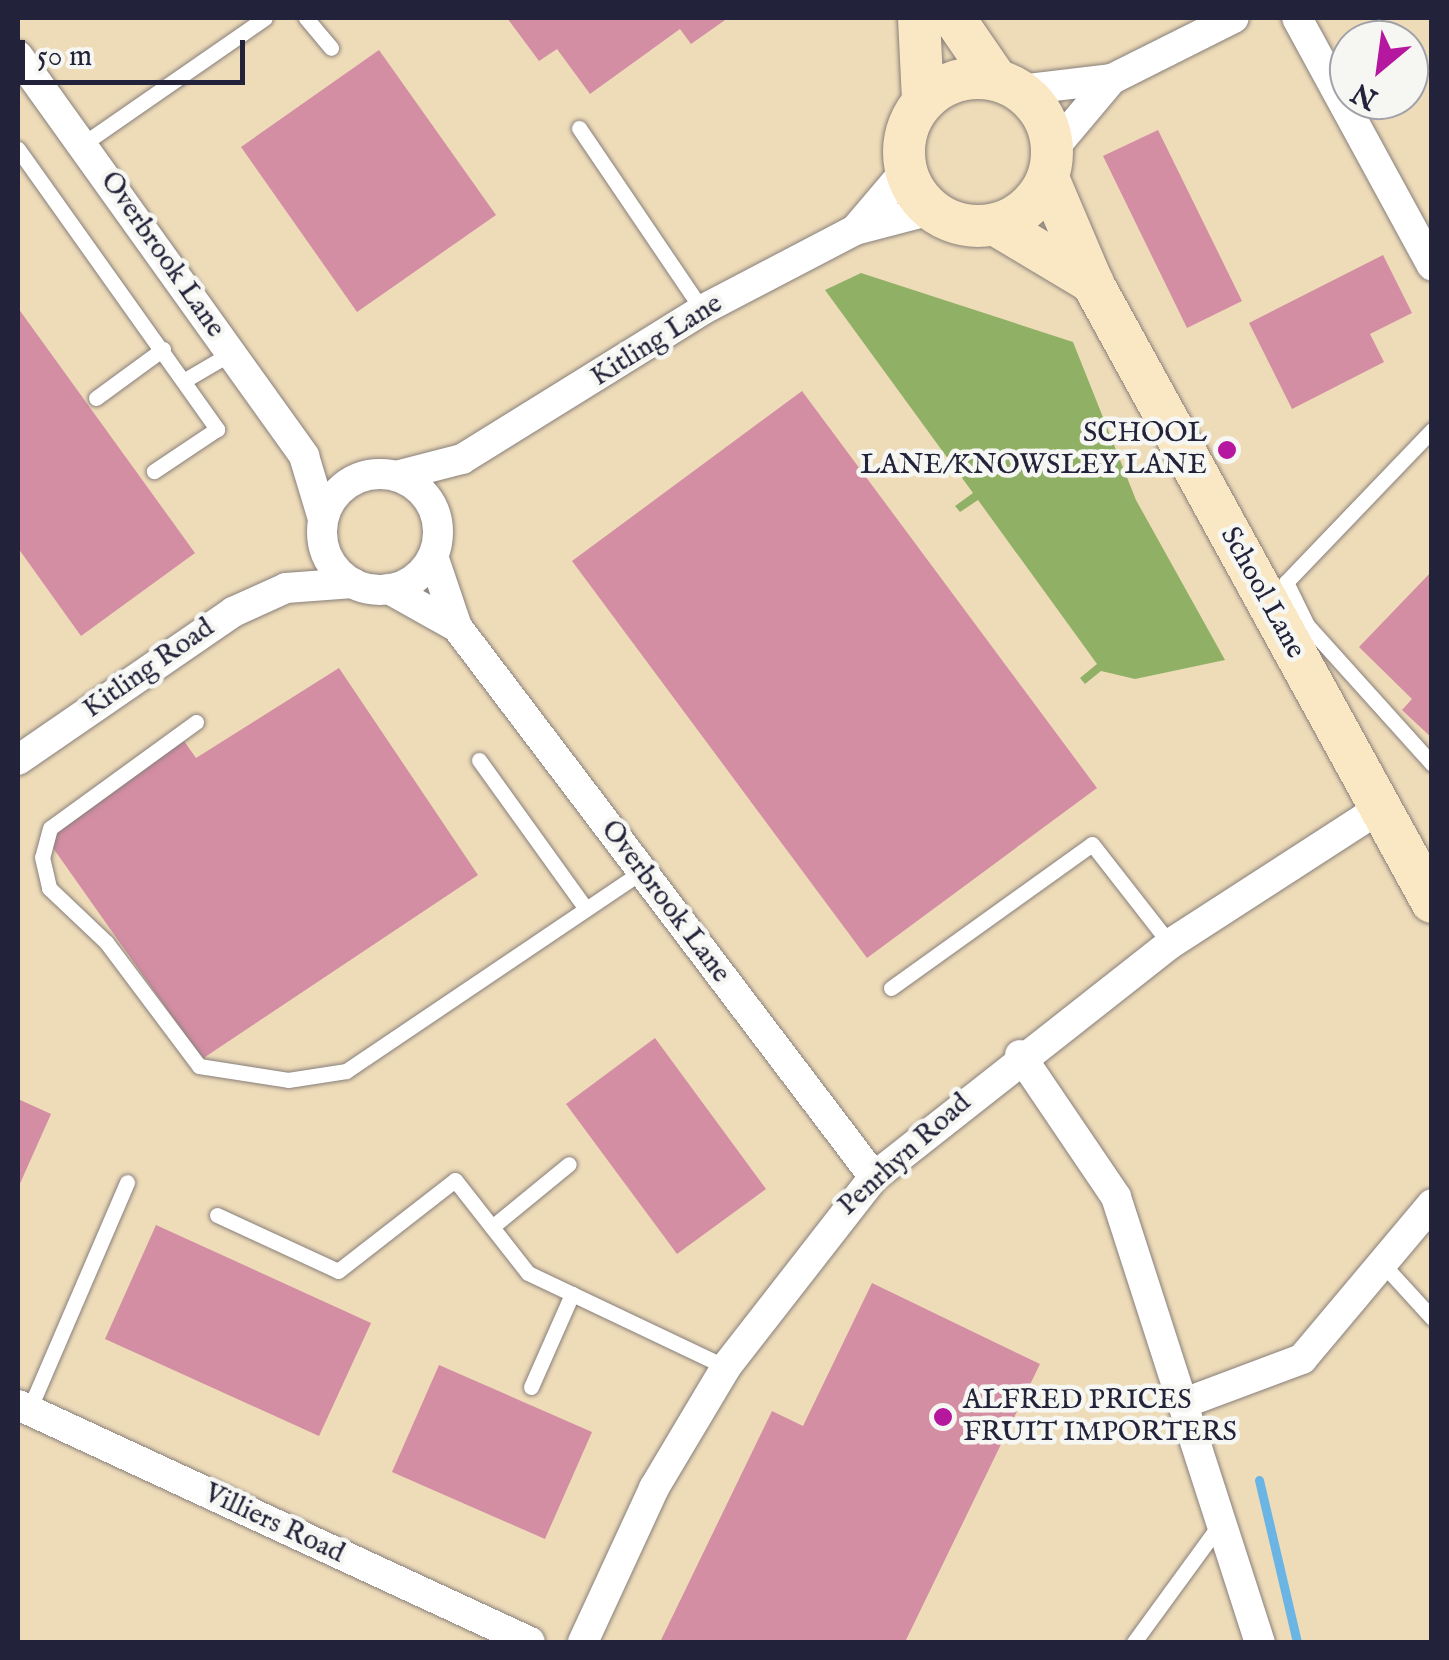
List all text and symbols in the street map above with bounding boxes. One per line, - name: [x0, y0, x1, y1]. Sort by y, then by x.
- scale bar: [25, 20, 250, 82]
- north arrow: [1329, 20, 1429, 120]
- text: 50 m: [37, 38, 92, 76]
- text: N: [1346, 74, 1384, 116]
- street label: Overbrook Lane: [92, 166, 232, 344]
- street label: Kitling Lane: [585, 287, 729, 395]
- place label: SCHOOL LANE/KNOWSLEY LANE: [860, 417, 1207, 483]
- marker: SCHOOL LANE/KNOWSLEY LANE: [1216, 439, 1238, 461]
- street label: School Lane: [1212, 522, 1312, 664]
- street label: Kitling Road: [77, 612, 221, 726]
- street label: Overbrook Lane: [593, 814, 737, 990]
- street label: Penrhyn Road: [832, 1087, 978, 1223]
- place label: ALFRED PRICES FRUIT IMPORTERS: [963, 1384, 1237, 1450]
- marker: ALFRED PRICES FRUIT IMPORTERS: [932, 1406, 954, 1428]
- street label: Villiers Road: [199, 1477, 349, 1571]

